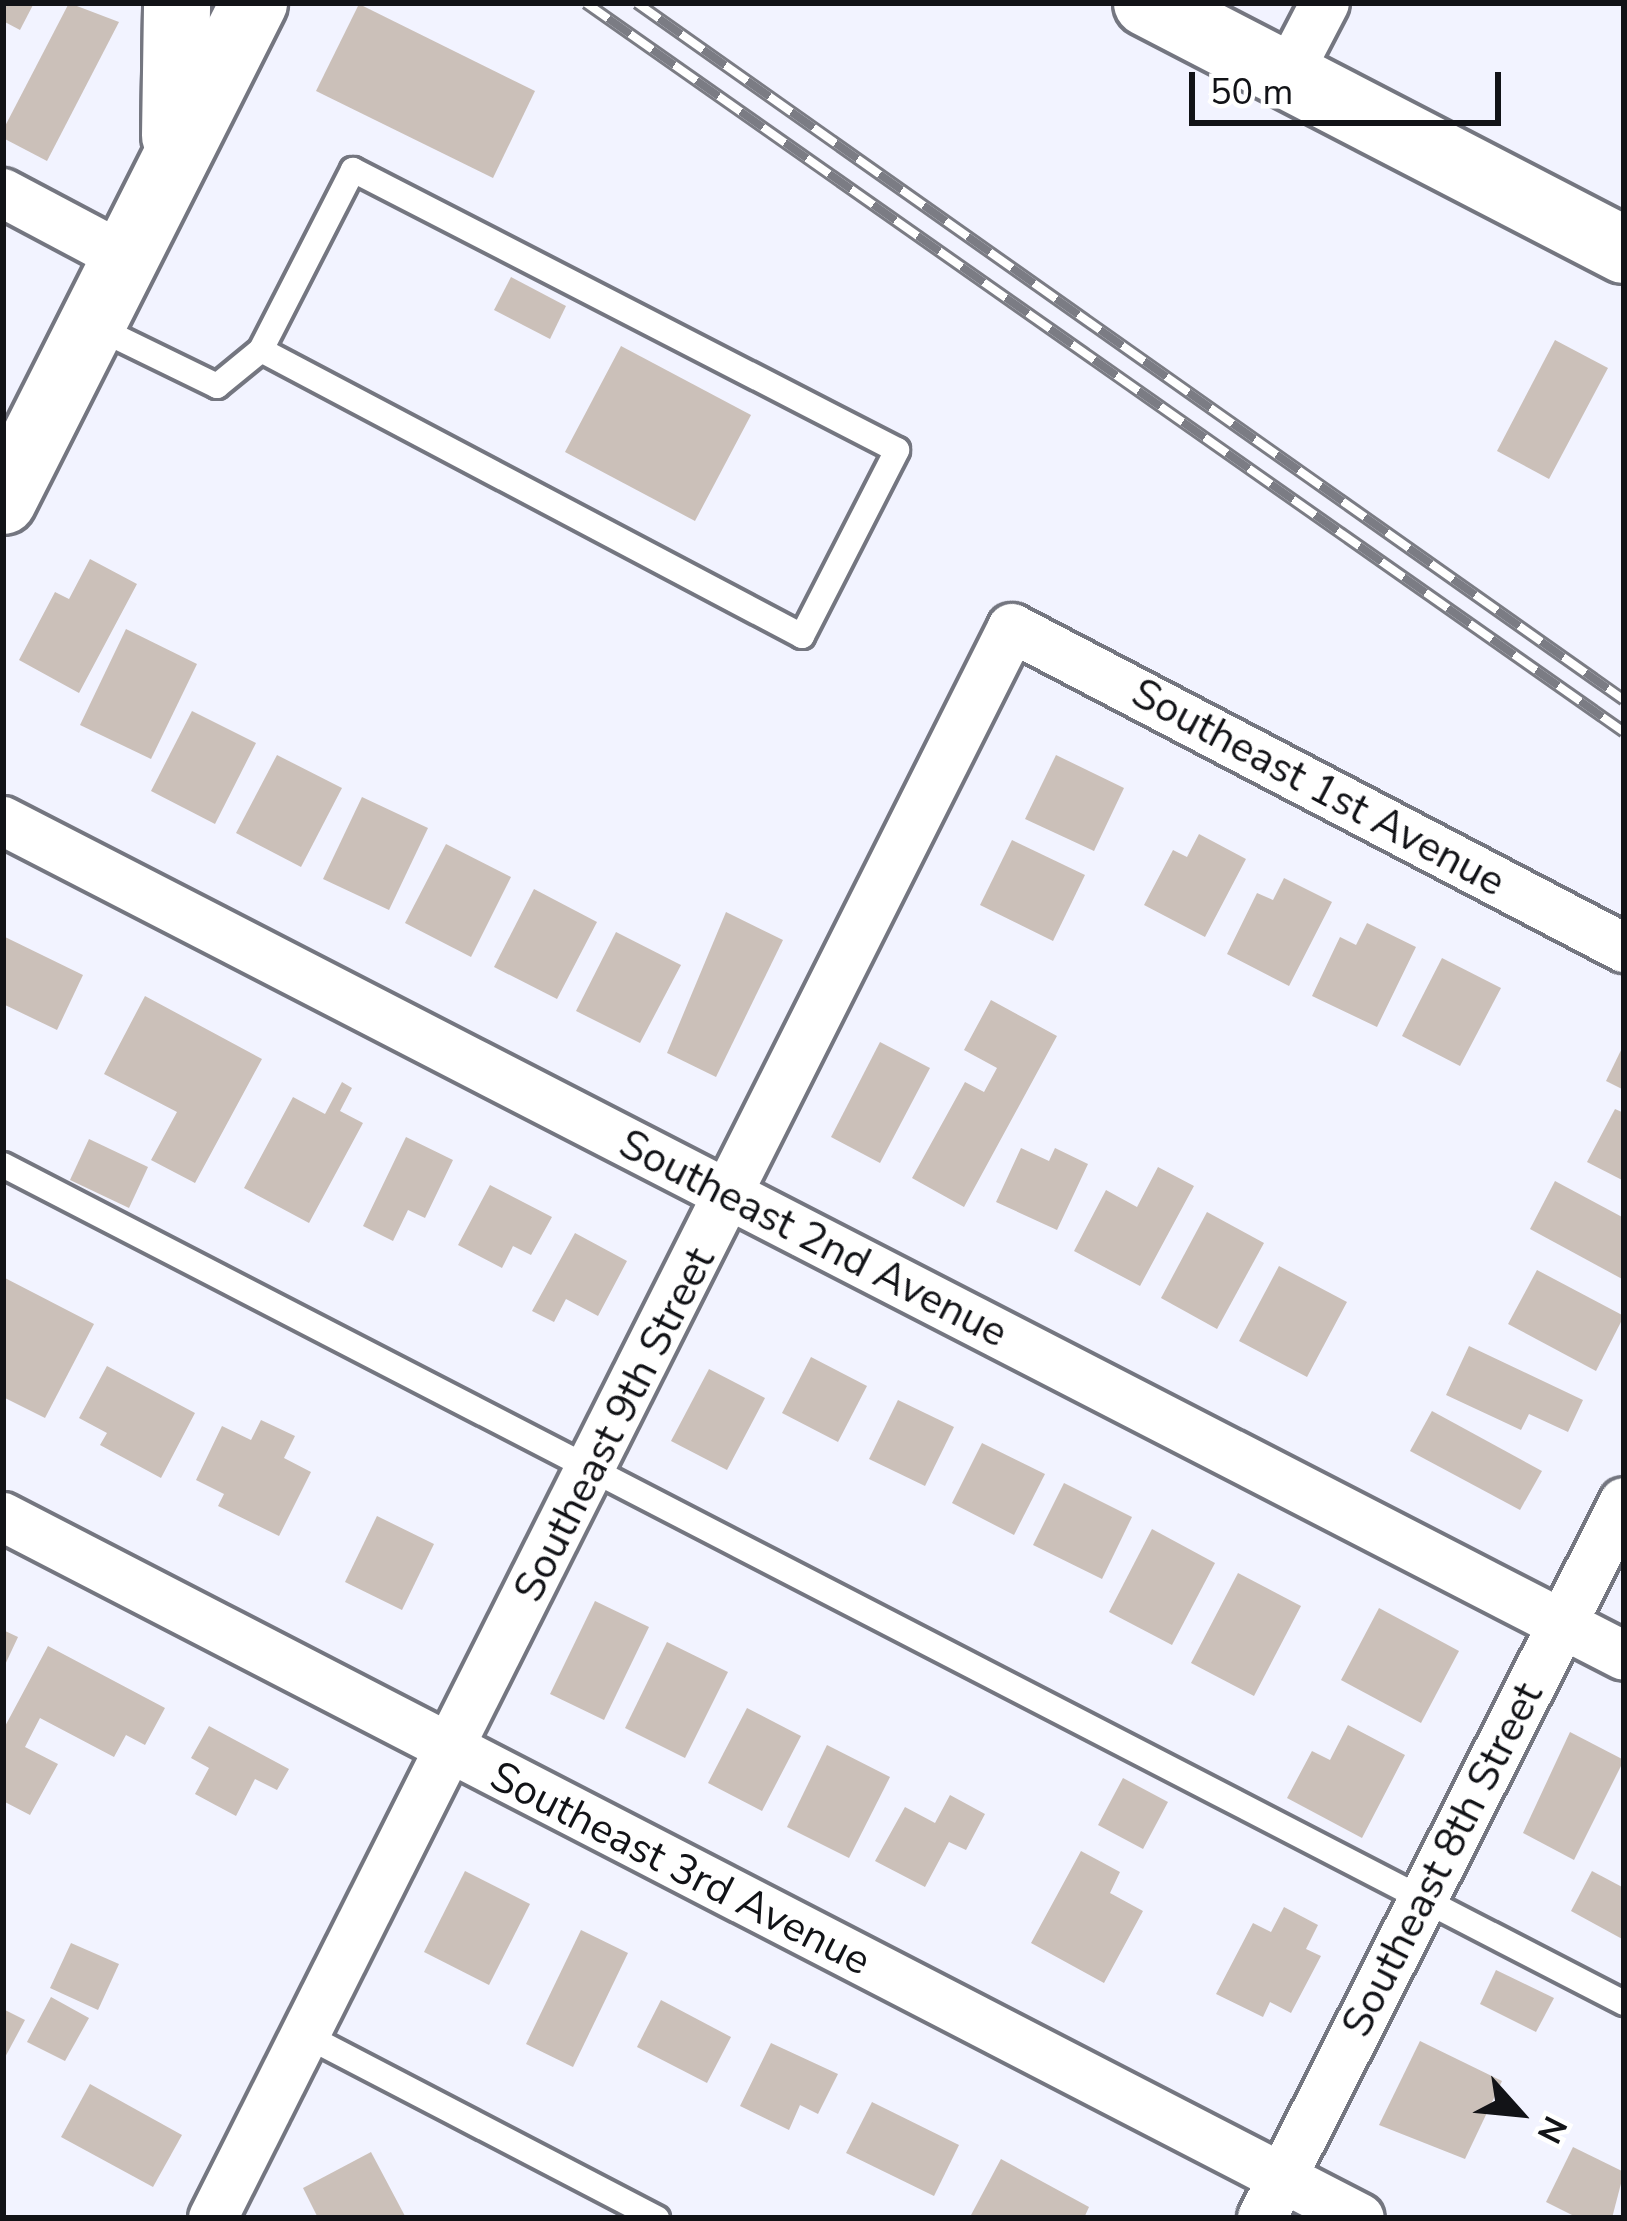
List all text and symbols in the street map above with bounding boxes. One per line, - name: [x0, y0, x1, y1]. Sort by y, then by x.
- scale bar: [1195, 48, 1507, 122]
- text: 50 m: [1210, 68, 1293, 117]
- street label: Southeast 1st Avenue: [1123, 668, 1513, 908]
- street label: Southeast 2nd Avenue: [611, 1119, 1015, 1359]
- street label: Southeast 9th Street: [504, 1240, 726, 1610]
- street label: Southeast 8th Street: [1332, 1675, 1554, 2045]
- street label: Southeast 3rd Avenue: [482, 1751, 878, 1987]
- north arrow: [1459, 2053, 1579, 2173]
- text: N: [1526, 2108, 1577, 2151]

